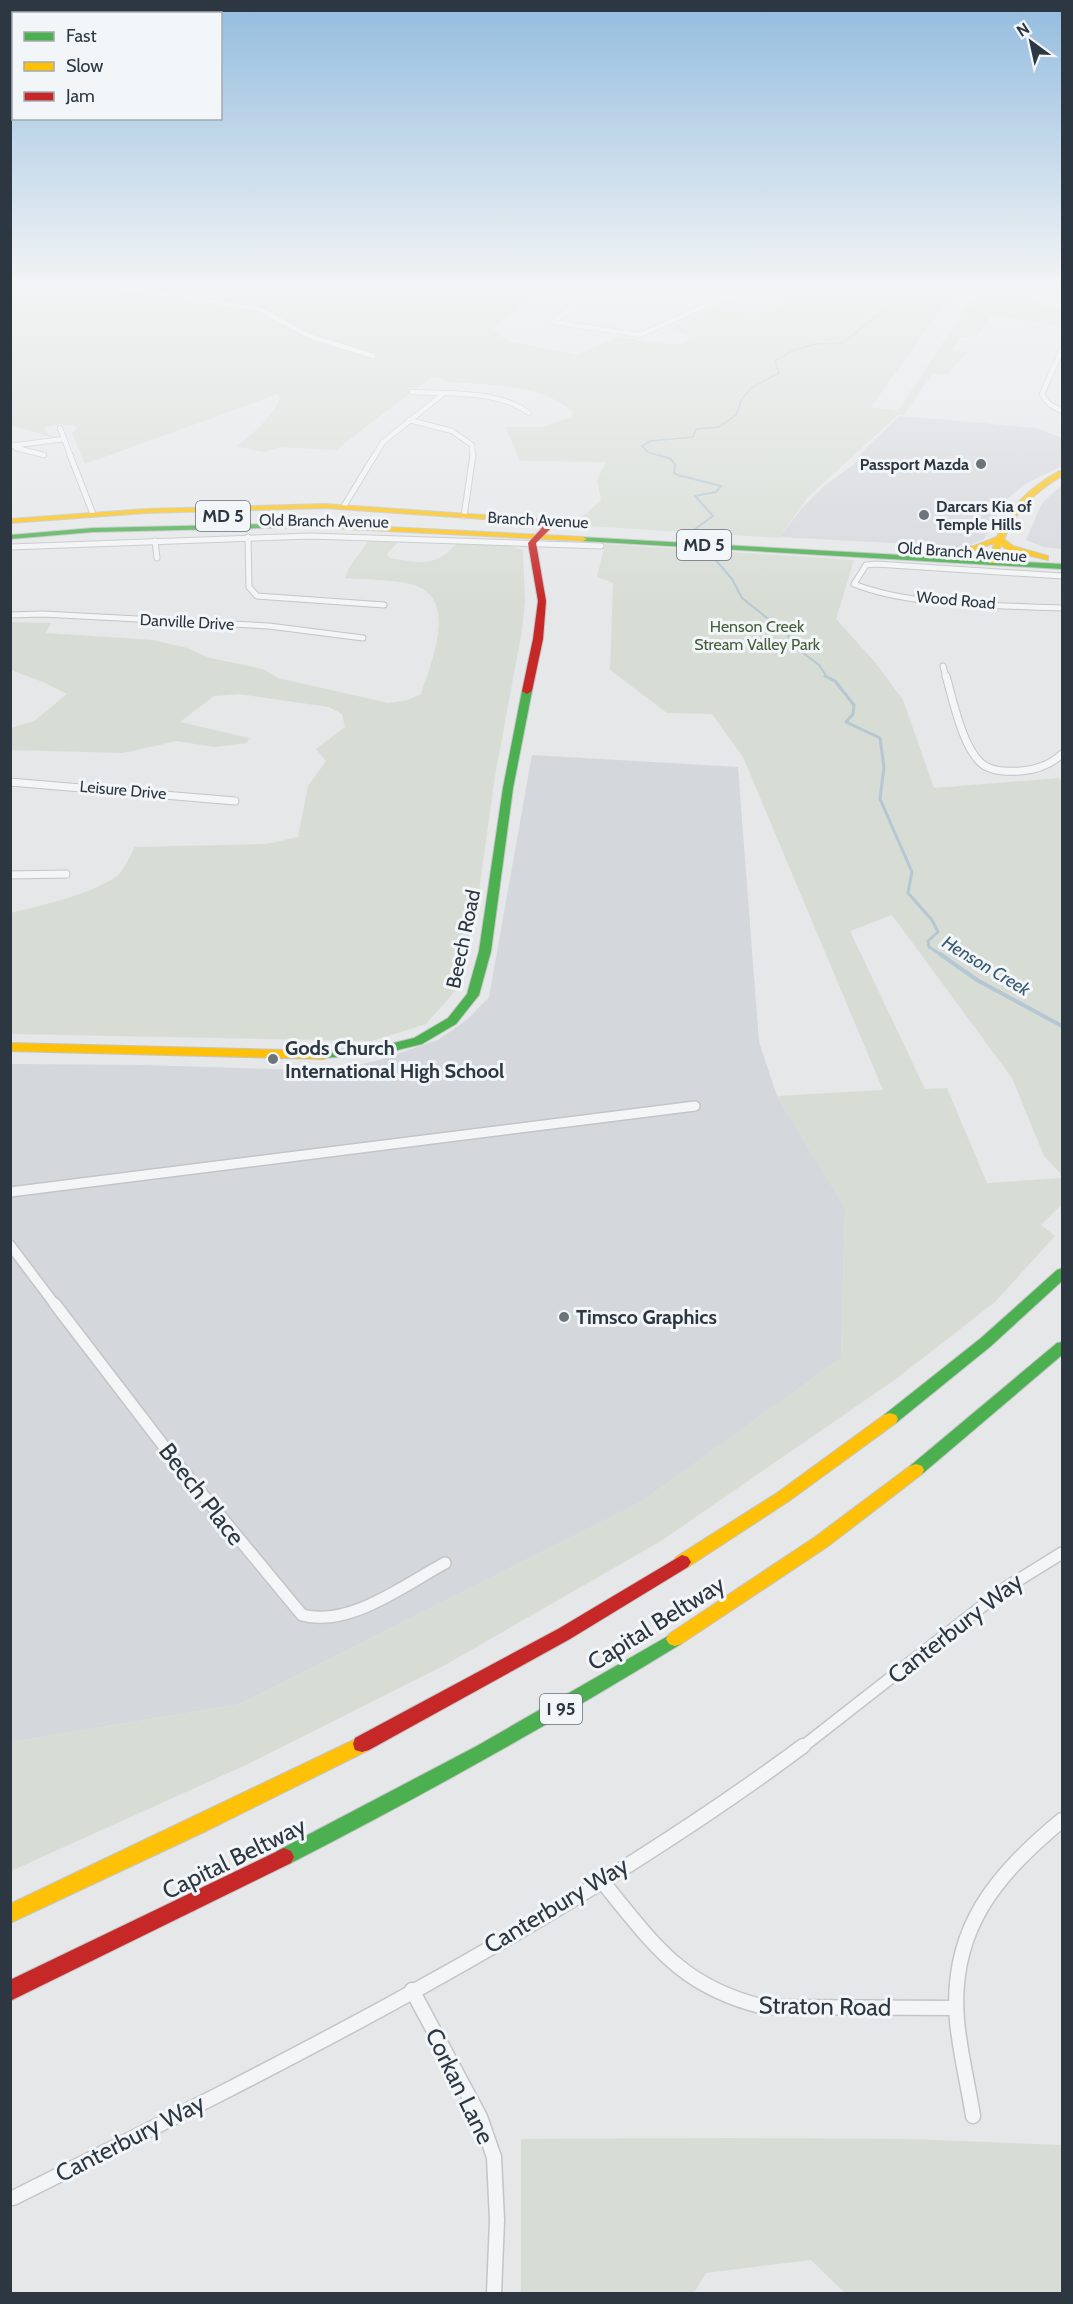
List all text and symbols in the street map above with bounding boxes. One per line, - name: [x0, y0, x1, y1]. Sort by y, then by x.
- legend: [12, 12, 222, 120]
- north arrow: [1001, 12, 1061, 72]
- text: N: [1013, 19, 1033, 41]
- text: Fast: [66, 25, 97, 47]
- text: Slow: [66, 55, 103, 77]
- text: Jam: [65, 85, 95, 107]
- place label: Passport Mazda: [860, 455, 969, 474]
- marker: Passport Mazda: [974, 457, 988, 471]
- place label: Darcars Kia of Temple Hills: [936, 497, 1032, 534]
- road number: MD 5: [196, 501, 250, 531]
- street label: Branch Avenue: [487, 508, 589, 532]
- marker: Darcars Kia of Temple Hills: [917, 508, 931, 522]
- street label: Old Branch Avenue: [259, 510, 389, 532]
- road number: MD 5: [677, 530, 731, 560]
- street label: Old Branch Avenue: [897, 538, 1027, 566]
- street label: Wood Road: [916, 587, 996, 613]
- street label: Danville Drive: [139, 610, 235, 634]
- park label: Henson Creek Stream Valley Park: [694, 617, 821, 654]
- street label: Leisure Drive: [79, 777, 167, 803]
- street label: Beech Road: [441, 887, 485, 991]
- water label: Henson Creek: [938, 931, 1035, 1001]
- place label: Gods Church International High School: [285, 1036, 504, 1083]
- marker: Gods Church International High School: [266, 1052, 280, 1066]
- place label: Timsco Graphics: [576, 1305, 717, 1329]
- marker: Timsco Graphics: [557, 1310, 571, 1324]
- street label: Beech Place: [153, 1437, 251, 1551]
- street label: Canterbury Way: [882, 1566, 1028, 1690]
- street label: Capital Beltway: [582, 1569, 730, 1677]
- road number: I 95: [540, 1694, 582, 1724]
- street label: Capital Beltway: [157, 1811, 311, 1905]
- street label: Canterbury Way: [479, 1851, 633, 1959]
- street label: Straton Road: [758, 1990, 892, 2022]
- street label: Corkan Lane: [419, 2023, 501, 2149]
- street label: Canterbury Way: [51, 2088, 209, 2188]

